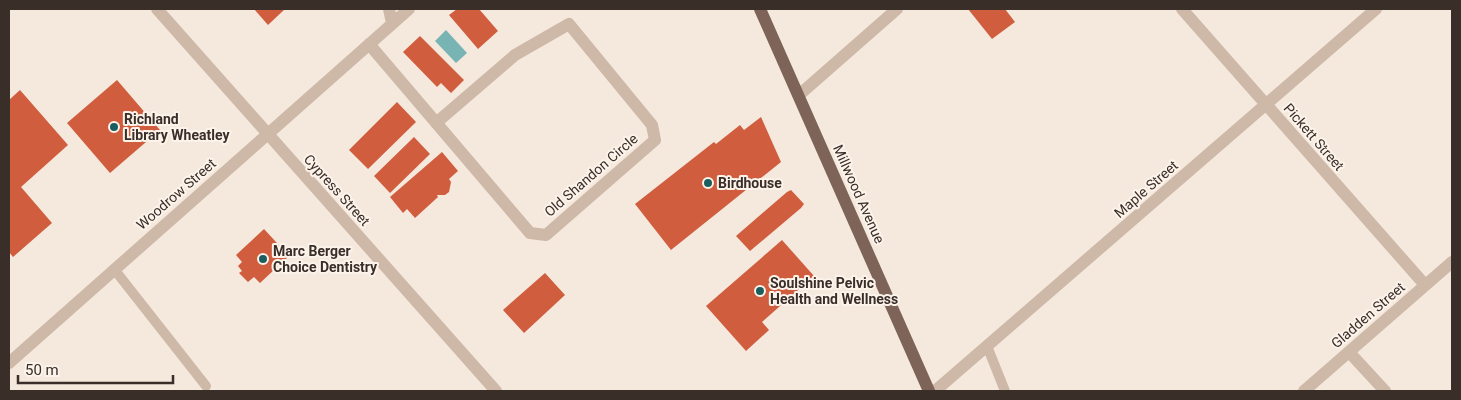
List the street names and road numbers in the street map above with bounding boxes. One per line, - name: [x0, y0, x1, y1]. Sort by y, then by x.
- street label: Pickett Street: [1281, 100, 1348, 174]
- street label: Old Shandon Circle: [541, 130, 641, 220]
- street label: Millwood Avenue: [830, 142, 888, 246]
- street label: Cypress Street: [301, 151, 374, 229]
- street label: Woodrow Street: [133, 155, 219, 233]
- street label: Maple Street: [1111, 157, 1181, 221]
- street label: Gladden Street: [1328, 279, 1408, 351]

